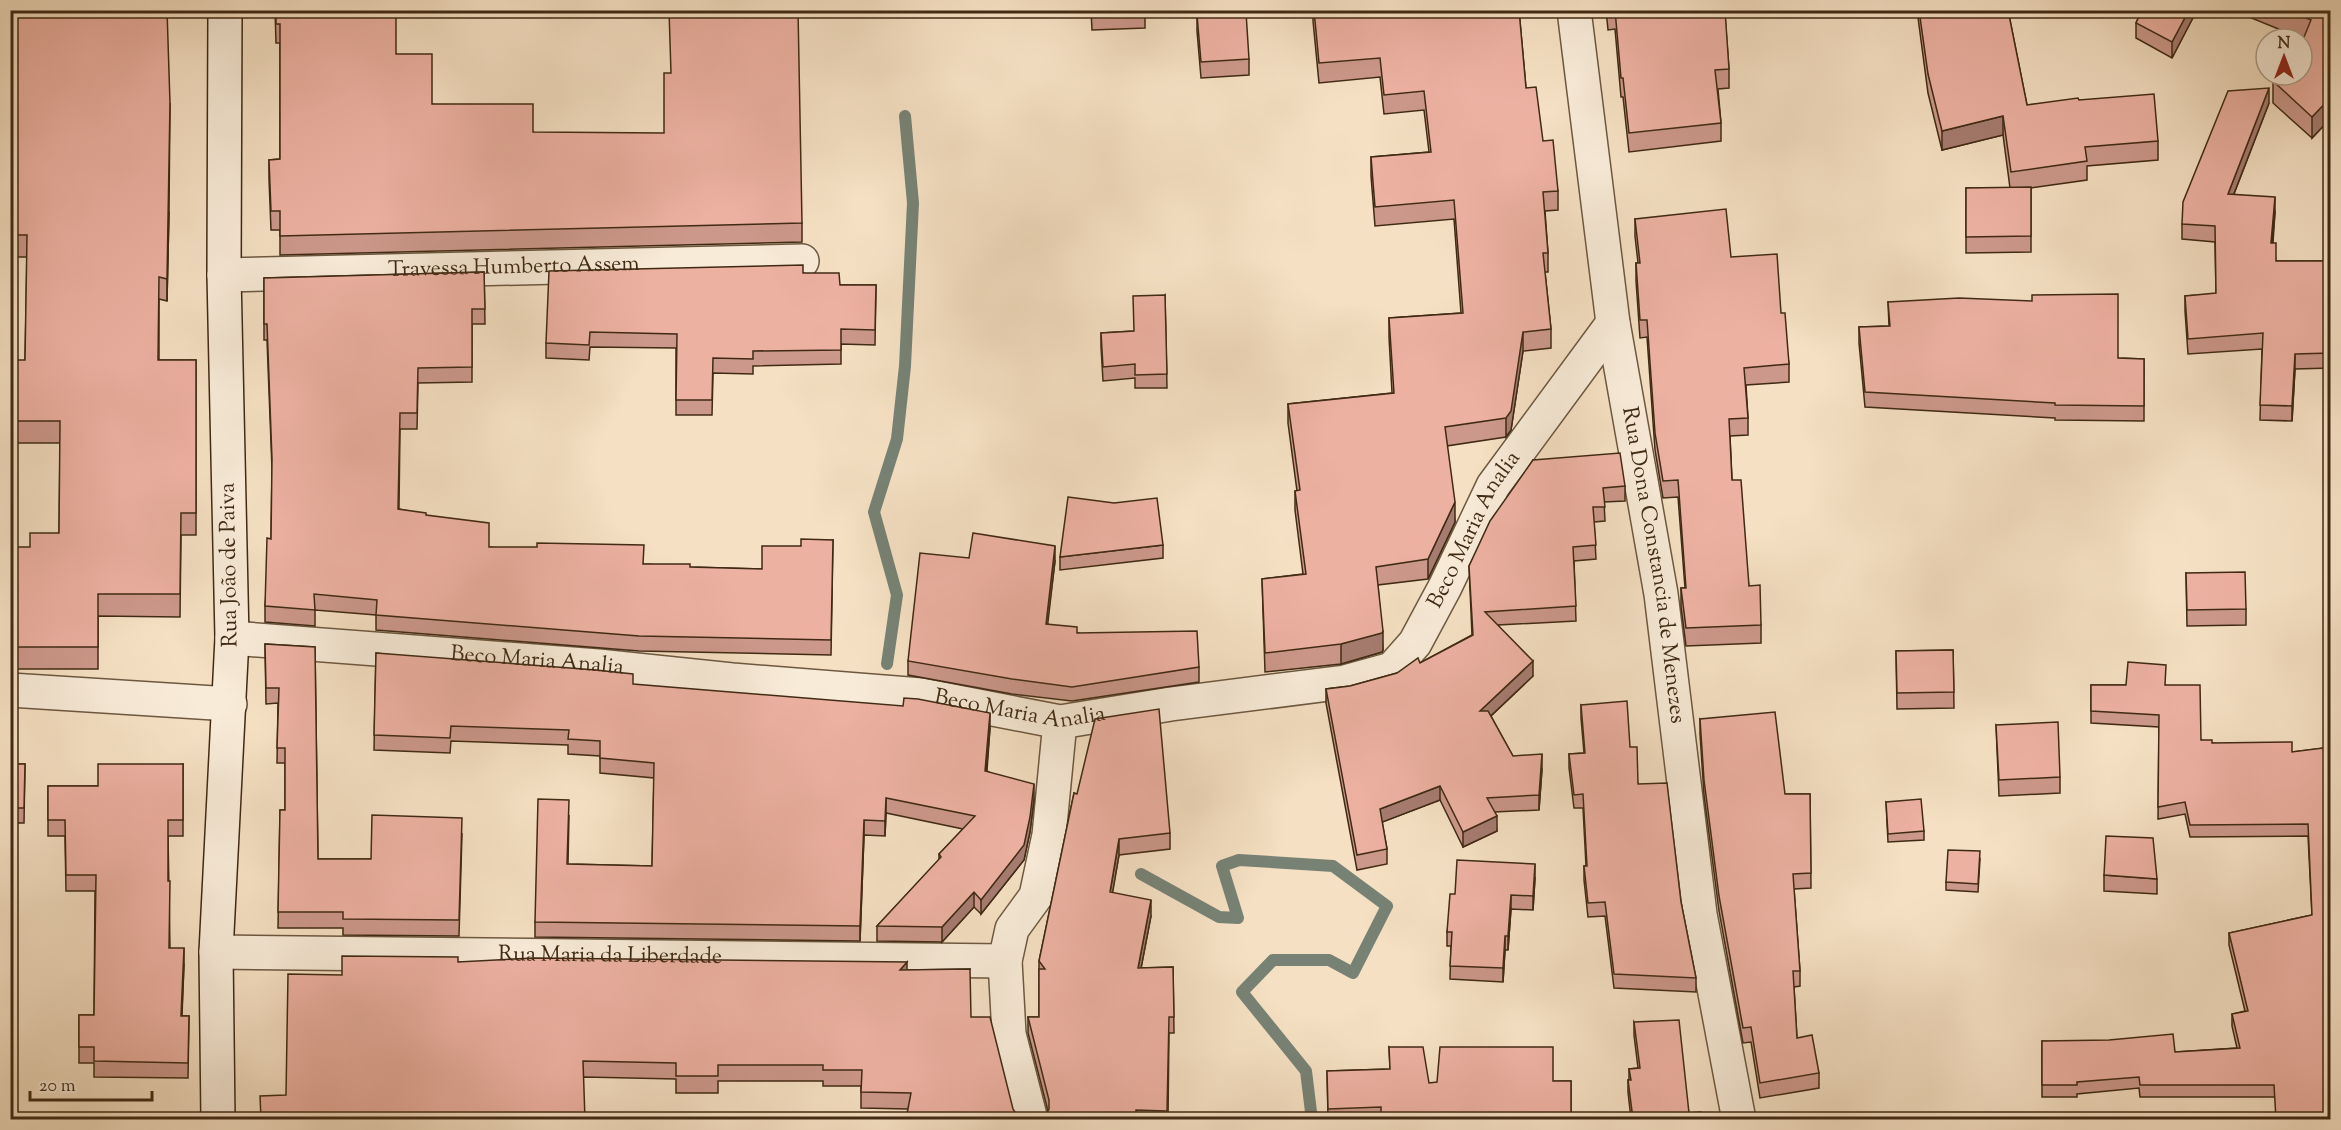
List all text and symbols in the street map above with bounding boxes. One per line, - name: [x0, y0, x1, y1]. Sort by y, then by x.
- north arrow: [2254, 27, 2314, 87]
- text: N: [2278, 33, 2291, 56]
- street label: Travessa Humberto Assem: [388, 249, 640, 287]
- street label: Rua Dona Constancia de Menezes: [1612, 404, 1693, 725]
- street label: Beco Maria Analia: [1420, 445, 1529, 615]
- street label: Rua João de Paiva: [213, 482, 247, 648]
- street label: Beco Maria Analia: [449, 639, 625, 685]
- street label: Beco Maria Analia: [931, 682, 1108, 738]
- street label: Rua Maria da Liberdade: [498, 939, 722, 974]
- scale bar: [30, 1064, 152, 1102]
- text: 20 m: [39, 1074, 76, 1100]

